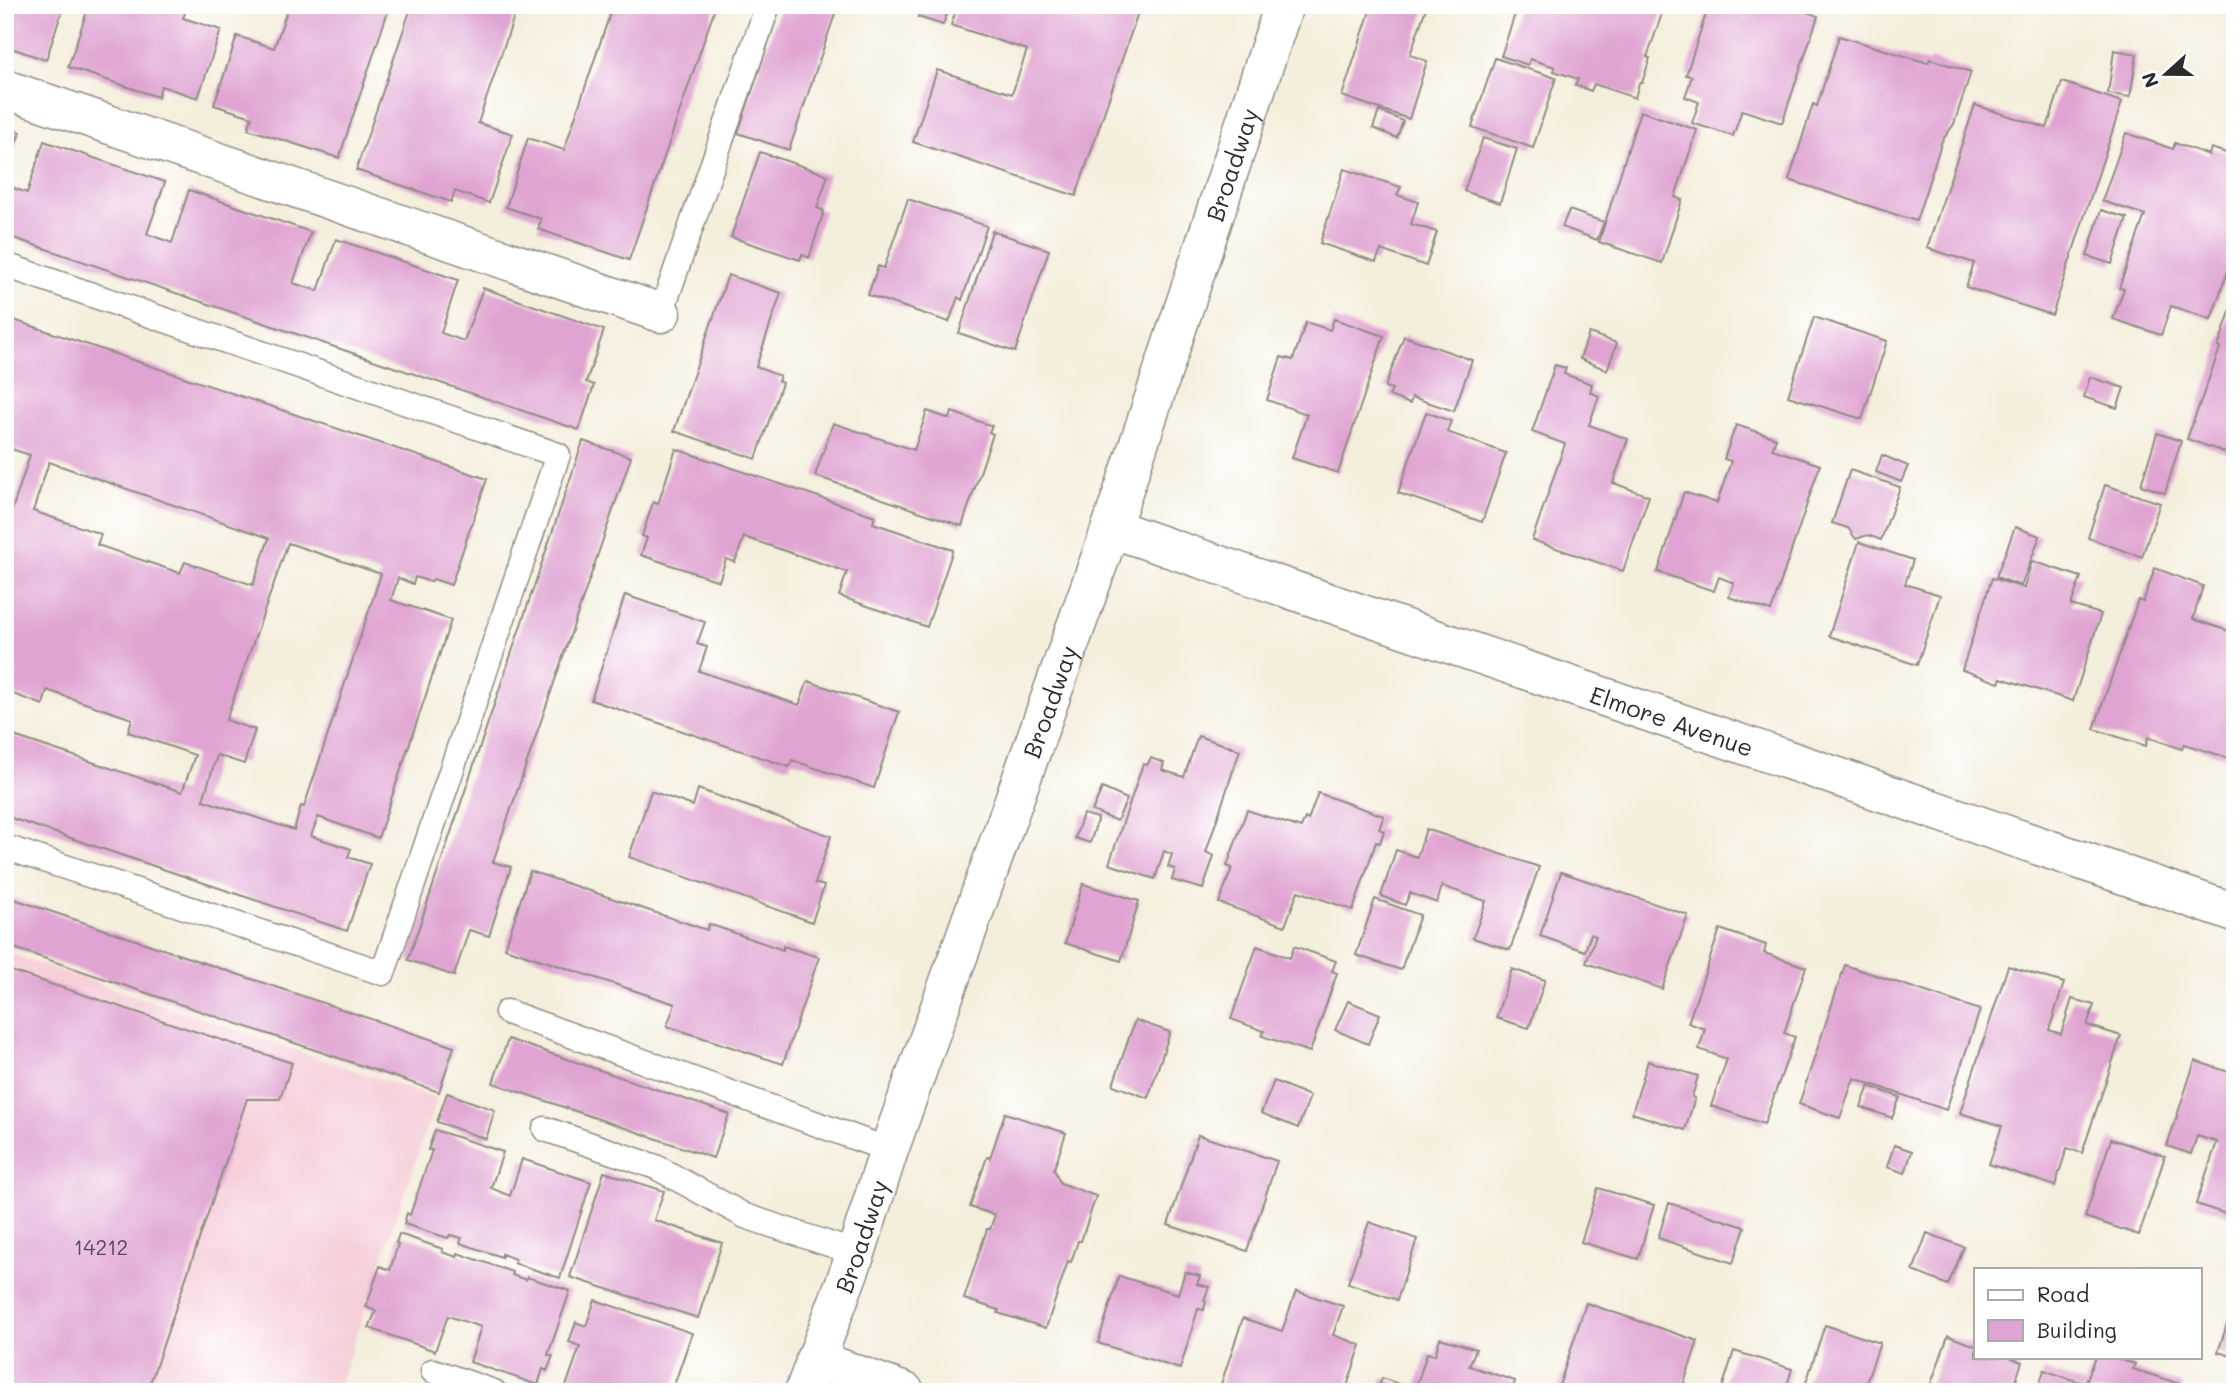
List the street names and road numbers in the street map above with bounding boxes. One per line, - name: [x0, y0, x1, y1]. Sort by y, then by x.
- street label: Broadway: [1198, 104, 1264, 225]
- street label: Broadway: [1015, 641, 1083, 762]
- street label: Elmore Avenue: [1586, 678, 1758, 763]
- street label: Broadway: [827, 1176, 894, 1297]

